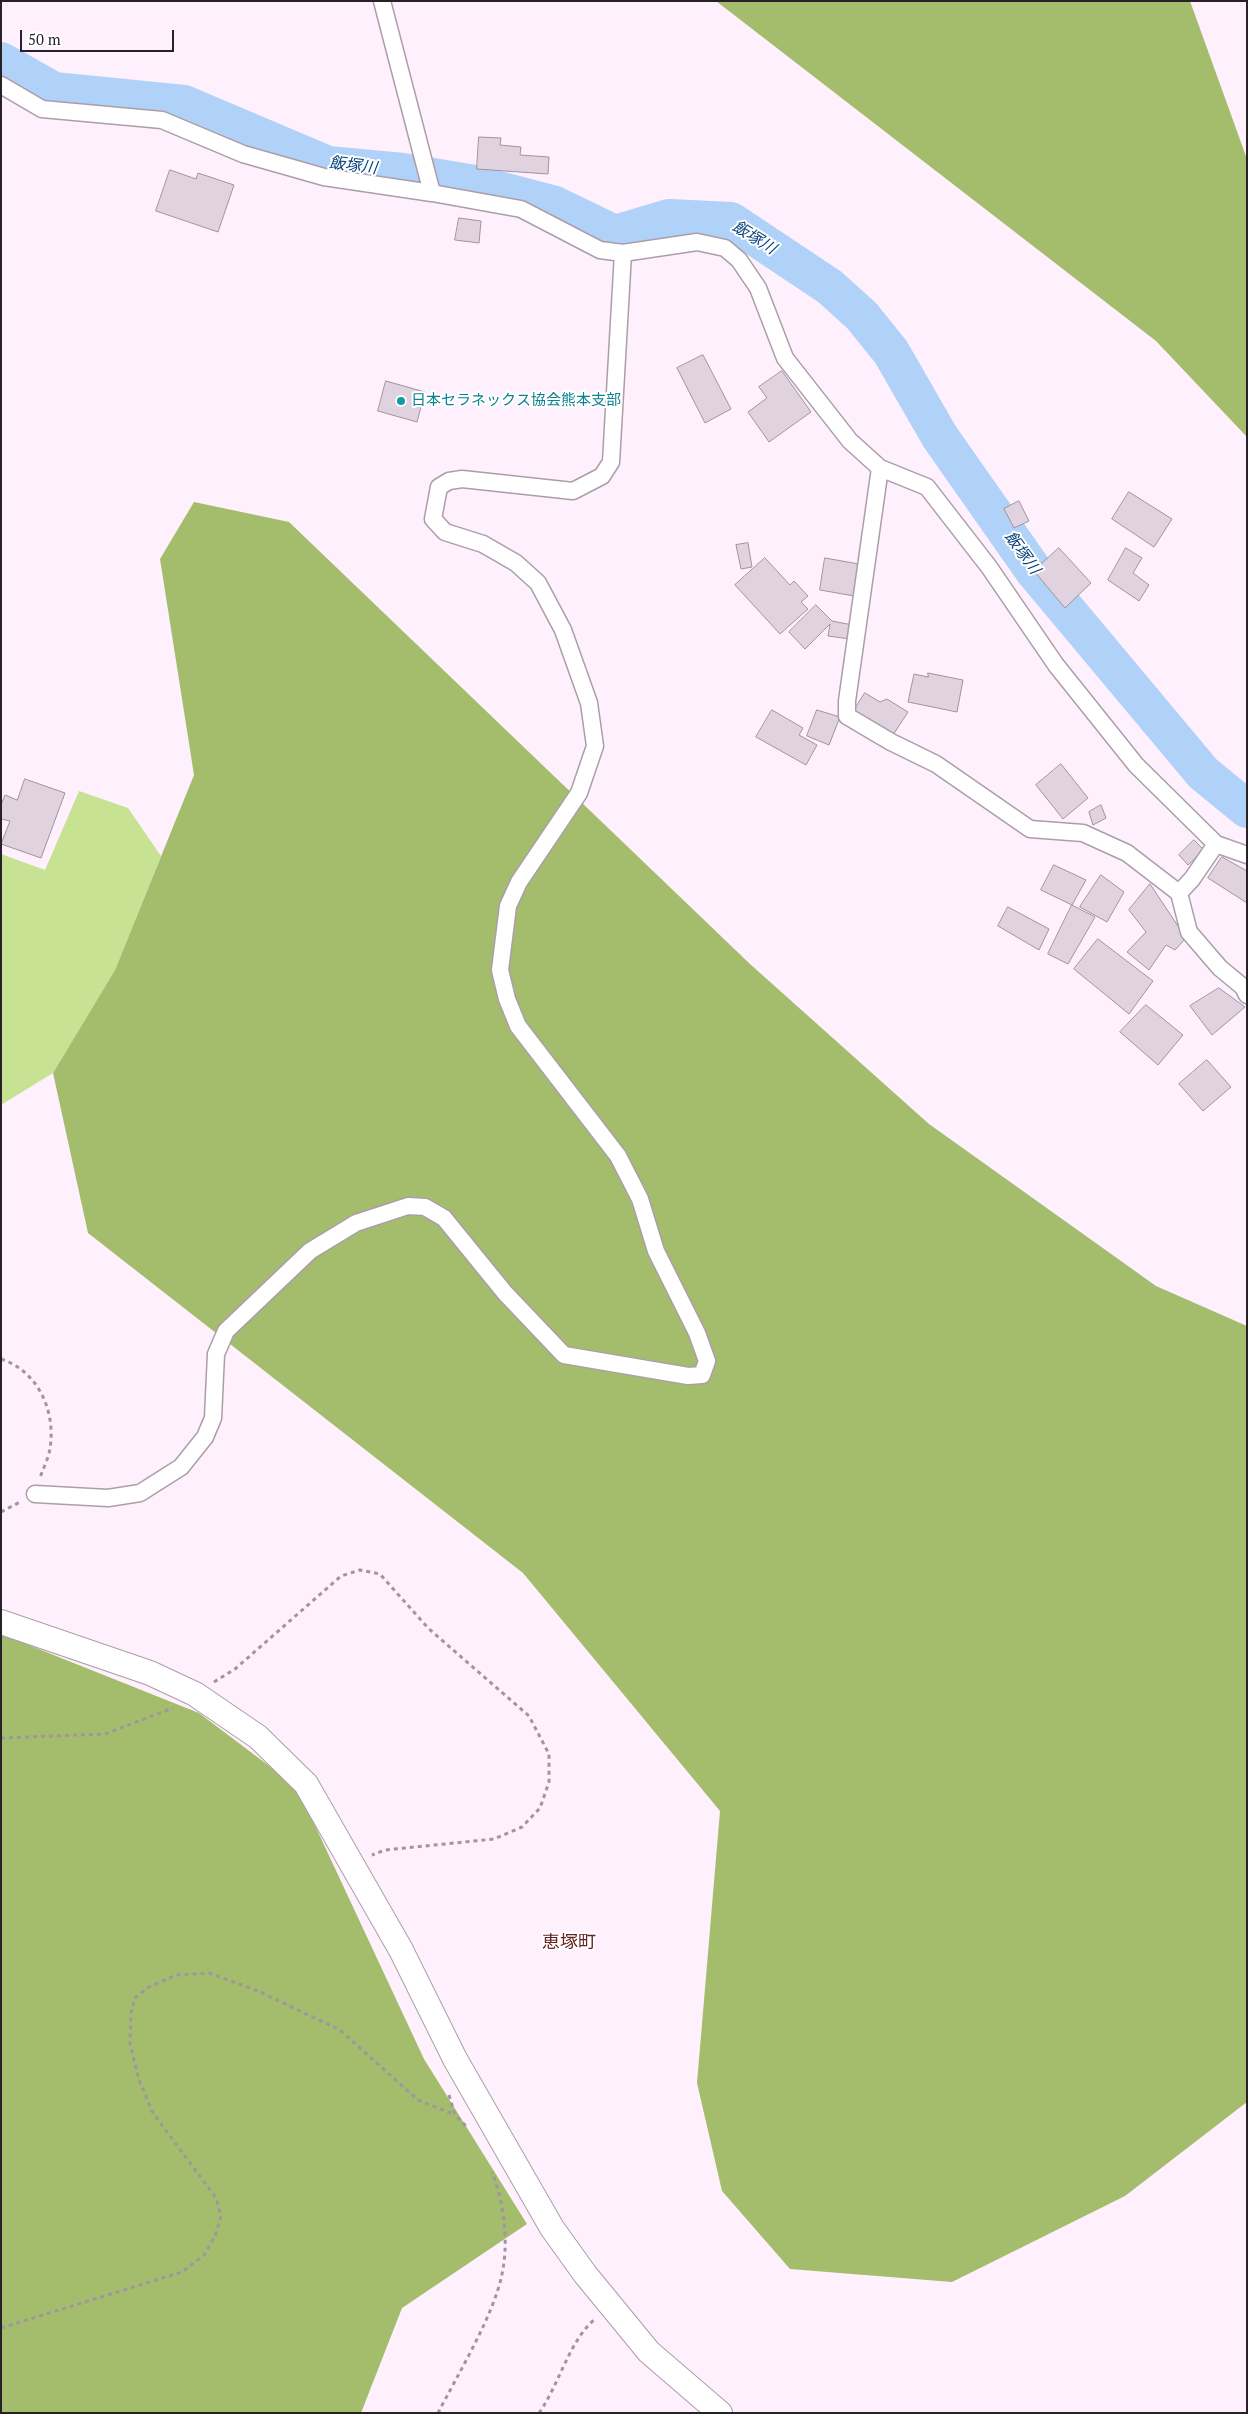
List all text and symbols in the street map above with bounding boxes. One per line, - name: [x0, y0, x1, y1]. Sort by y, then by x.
- scale bar: [22, 20, 176, 52]
- text: 50 m: [28, 29, 61, 49]
- water label: 飯塚川: [328, 154, 378, 178]
- water label: 飯塚川: [729, 217, 779, 259]
- place label: 日本セラネックス協会熊本支部: [411, 392, 621, 410]
- marker: 日本セラネックス協会熊本支部: [395, 395, 407, 407]
- water label: 飯塚川: [1000, 528, 1044, 578]
- district label: 恵塚町: [542, 1932, 596, 1954]

